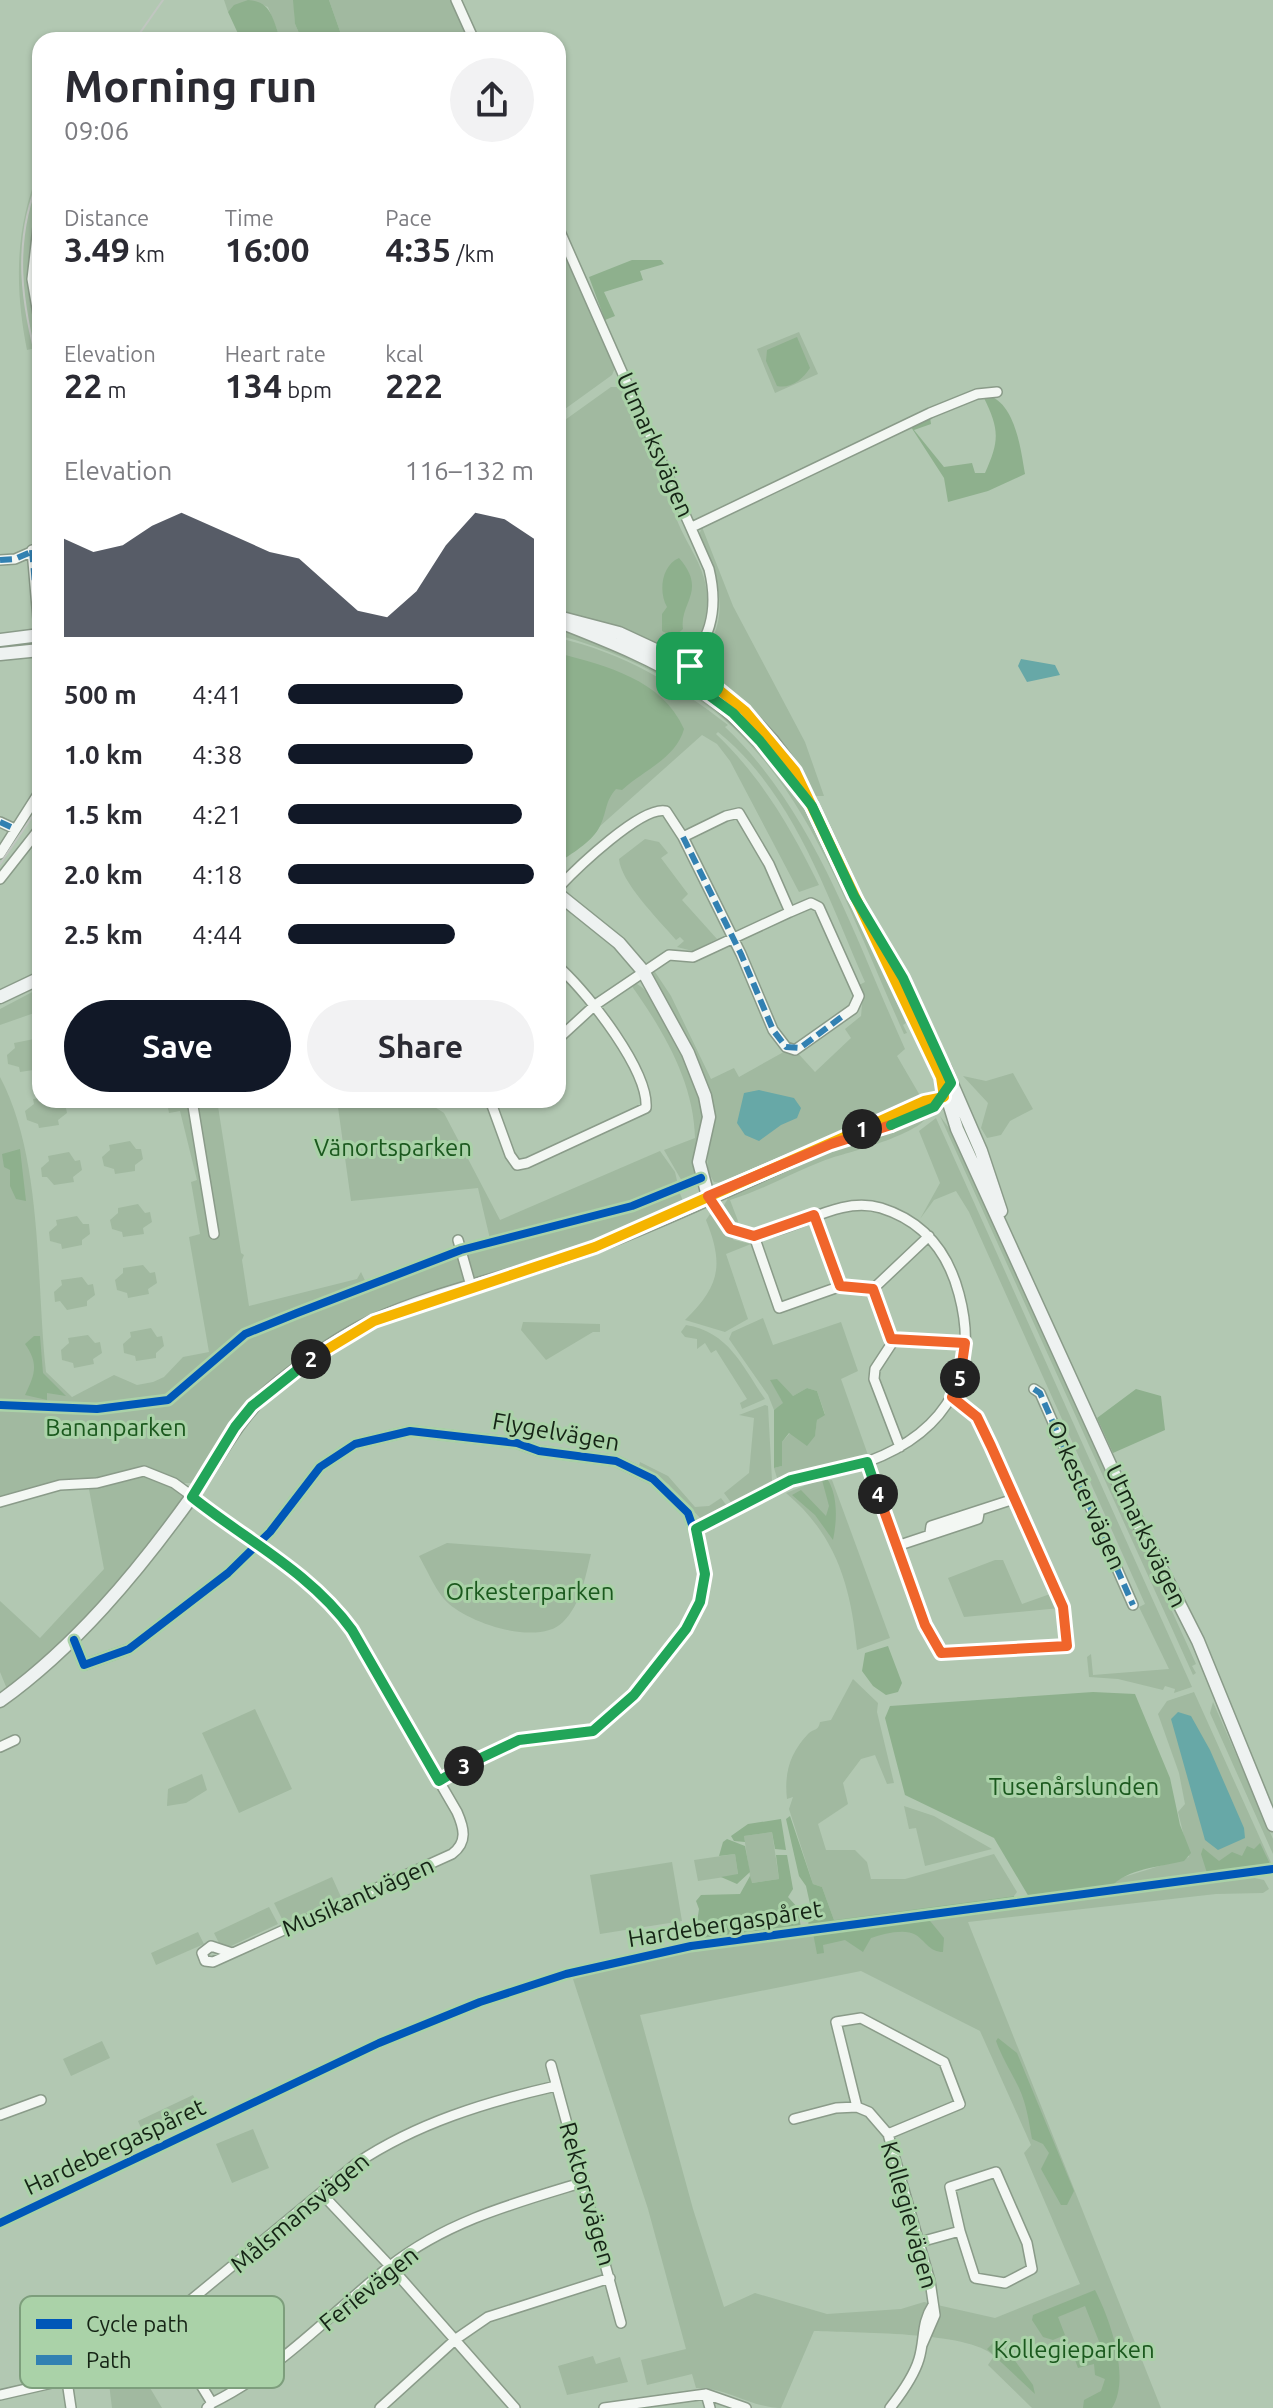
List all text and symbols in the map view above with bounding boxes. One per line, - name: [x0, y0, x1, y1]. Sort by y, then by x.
- button: share: [450, 58, 534, 142]
- text: Morning run: [64, 61, 317, 110]
- text: 09:06: [64, 116, 129, 145]
- text: Distance: [64, 205, 149, 230]
- text: Time: [225, 205, 274, 230]
- text: Pace: [385, 205, 432, 230]
- text: 3.49: [64, 230, 130, 268]
- text: 16:00: [225, 230, 310, 268]
- text: 4:35: [385, 230, 451, 268]
- text: km: [130, 241, 165, 266]
- text: /km: [451, 241, 495, 266]
- text: Elevation: [64, 341, 156, 366]
- text: Heart rate: [225, 341, 326, 366]
- text: kcal: [385, 341, 423, 366]
- text: 22: [64, 366, 102, 404]
- text: 134: [225, 366, 282, 404]
- text: 222: [385, 366, 443, 404]
- street label: Utmarksvägen: [612, 368, 699, 521]
- text: m: [102, 377, 126, 402]
- text: bpm: [282, 377, 332, 402]
- text: Elevation: [64, 456, 172, 485]
- text: 116–132 m: [405, 456, 534, 485]
- pin: [656, 632, 724, 700]
- icon: arrive: [668, 644, 712, 688]
- text: 500 m: [64, 680, 137, 709]
- text: 4:41: [192, 680, 242, 709]
- text: 1.0 km: [64, 740, 143, 769]
- text: 4:38: [192, 740, 242, 769]
- text: 1.5 km: [64, 800, 143, 829]
- text: 4:21: [192, 800, 242, 829]
- text: 2.0 km: [64, 860, 143, 889]
- text: 4:18: [192, 860, 242, 889]
- text: 2.5 km: [64, 920, 143, 949]
- text: 4:44: [192, 920, 242, 949]
- button: Save: [64, 1000, 291, 1092]
- button: Share: [307, 1000, 534, 1092]
- pin: 1: [842, 1109, 882, 1149]
- text: 1: [856, 1116, 868, 1141]
- park label: Vänortsparken: [314, 1134, 472, 1161]
- pin: 2: [291, 1339, 331, 1379]
- text: 2: [305, 1346, 317, 1371]
- pin: 5: [940, 1358, 980, 1398]
- text: 5: [954, 1365, 966, 1390]
- street label: Flygelvägen: [490, 1407, 622, 1456]
- park label: Bananparken: [45, 1414, 187, 1441]
- street label: Orkestervägen: [1042, 1416, 1131, 1573]
- street label: Utmarksvägen: [1100, 1460, 1193, 1611]
- pin: 4: [858, 1474, 898, 1514]
- text: 4: [872, 1481, 884, 1506]
- park label: Orkesterparken: [446, 1578, 614, 1605]
- pin: 3: [444, 1746, 484, 1786]
- text: 3: [458, 1753, 470, 1778]
- park label: Tusenårslunden: [989, 1773, 1159, 1800]
- street label: Musikantvägen: [278, 1851, 438, 1942]
- street label: Hardebergaspåret: [626, 1895, 825, 1952]
- street label: Hardebergaspåret: [20, 2093, 210, 2200]
- street label: Rektorsvägen: [554, 2119, 621, 2269]
- street label: Kollegievägen: [876, 2138, 943, 2292]
- street label: Målsmansvägen: [225, 2147, 374, 2278]
- street label: Ferievägen: [314, 2241, 423, 2336]
- legend: [20, 2296, 284, 2388]
- text: Cycle path: [86, 2311, 189, 2336]
- park label: Kollegieparken: [993, 2336, 1155, 2363]
- text: Path: [86, 2347, 131, 2372]

